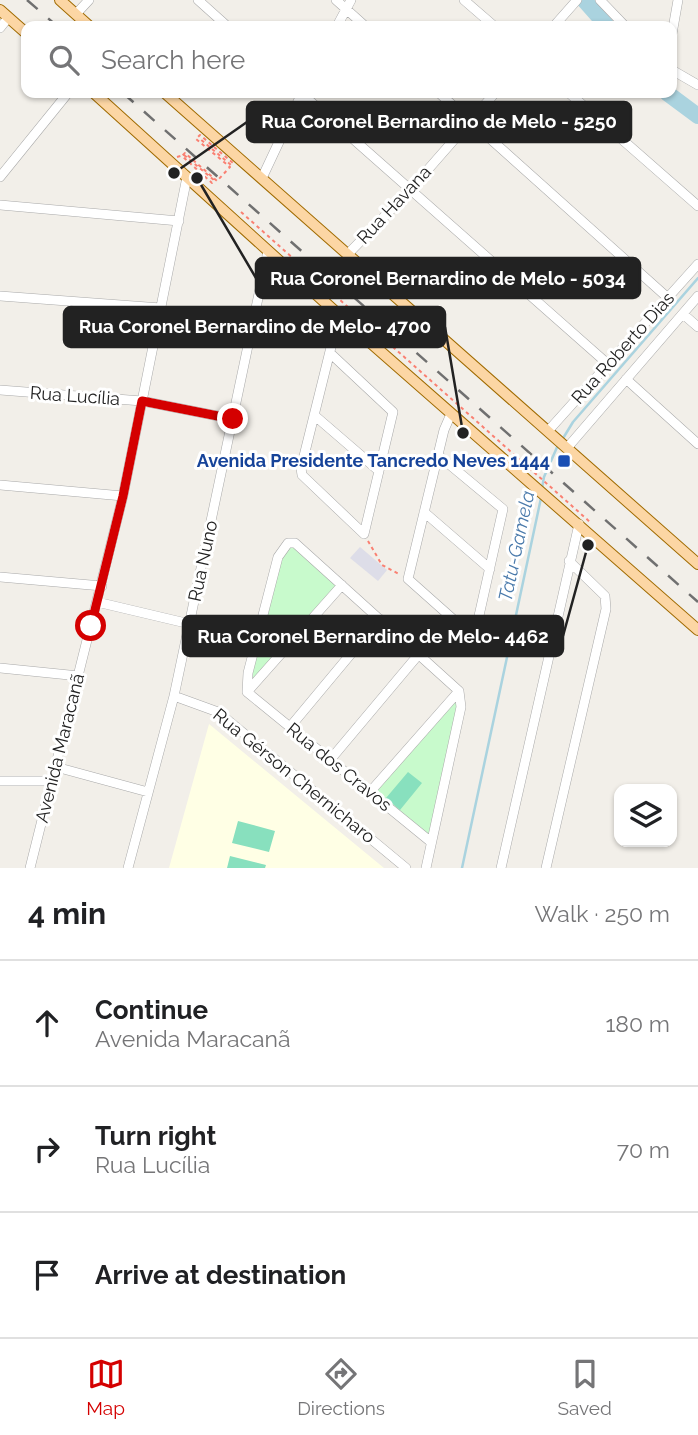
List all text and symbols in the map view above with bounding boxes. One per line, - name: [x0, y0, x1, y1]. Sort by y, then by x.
- search box: [21, 21, 677, 98]
- icon: search: [45, 41, 83, 79]
- text: Search here: [101, 45, 245, 75]
- callout: Rua Coronel Bernardino de Melo - 5250: [247, 102, 631, 142]
- text: Rua Coronel Bernardino de Melo - 5250: [261, 110, 617, 132]
- street label: Rua Havana: [352, 161, 435, 248]
- callout: Rua Coronel Bernardino de Melo - 5034: [256, 258, 640, 298]
- text: Rua Coronel Bernardino de Melo - 5034: [270, 267, 626, 289]
- street label: Rua Roberto Dias: [567, 287, 679, 408]
- callout: Rua Coronel Bernardino de Melo- 4700: [64, 307, 445, 347]
- text: Rua Coronel Bernardino de Melo- 4700: [79, 315, 431, 337]
- street label: Rua Lucília: [29, 382, 121, 409]
- route end: [217, 403, 248, 434]
- place label: Avenida Presidente Tancredo Neves 1444: [197, 450, 550, 471]
- marker: Avenida Presidente Tancredo Neves 1444: [556, 453, 572, 469]
- water label: Tatu-Gamela: [494, 489, 538, 603]
- street label: Rua Nuno: [184, 518, 221, 603]
- route start: [75, 610, 106, 641]
- callout: Rua Coronel Bernardino de Melo- 4462: [183, 616, 563, 656]
- text: Rua Coronel Bernardino de Melo- 4462: [197, 625, 549, 647]
- street label: Avenida Maracanã: [31, 671, 88, 825]
- street label: Rua Gérson Chernicharo: [209, 704, 380, 848]
- street label: Rua dos Cravos: [283, 718, 396, 815]
- map controls: [614, 784, 677, 847]
- button: layers: [614, 784, 677, 847]
- text: 4 min: [28, 896, 106, 931]
- text: Walk · 250 m: [535, 900, 670, 927]
- text: Continue: [95, 995, 208, 1025]
- icon: ahead: [28, 1004, 66, 1042]
- text: 180 m: [605, 1010, 670, 1037]
- text: Avenida Maracanã: [95, 1025, 291, 1052]
- text: Turn right: [95, 1121, 216, 1151]
- icon: right: [28, 1130, 66, 1168]
- text: 70 m: [617, 1136, 670, 1163]
- text: Rua Lucília: [95, 1151, 210, 1178]
- icon: arrive: [28, 1256, 66, 1294]
- text: Arrive at destination: [95, 1260, 346, 1290]
- tab: Map: [86, 1355, 125, 1419]
- tab: Directions: [297, 1355, 385, 1419]
- tab: Saved: [557, 1355, 612, 1419]

